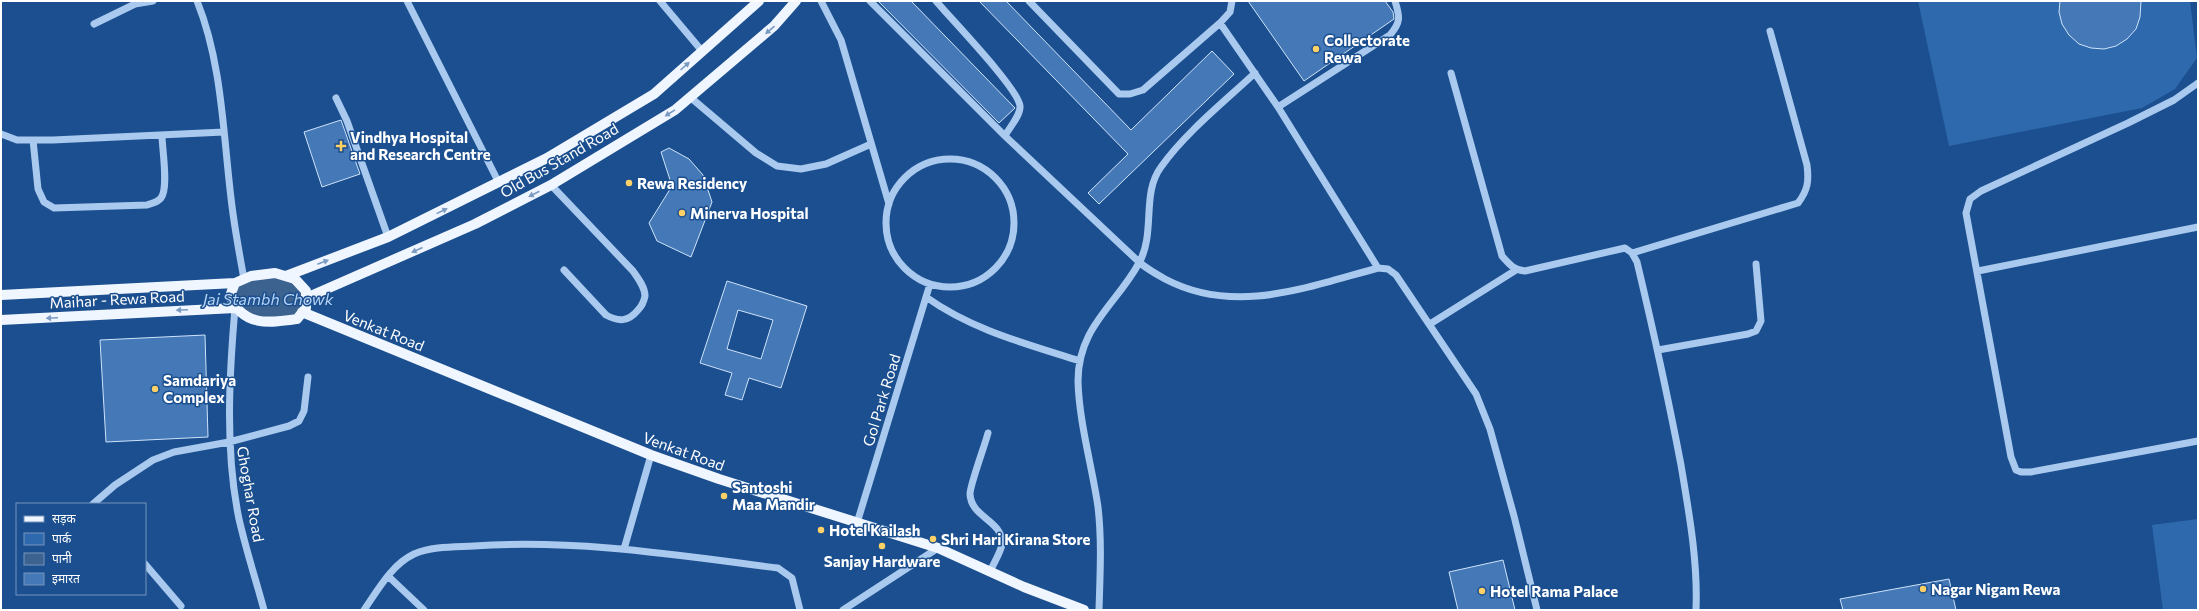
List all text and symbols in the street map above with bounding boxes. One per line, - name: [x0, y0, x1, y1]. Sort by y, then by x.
- one-way arrow: [764, 25, 775, 34]
- place label: Collectorate Rewa: [1324, 31, 1410, 66]
- marker: Collectorate Rewa: [1311, 44, 1321, 54]
- one-way arrow: [680, 62, 690, 71]
- one-way arrow: [665, 109, 675, 117]
- street label: Old Bus Stand Road: [497, 119, 621, 201]
- place label: Vindhya Hospital and Research Centre: [350, 128, 491, 163]
- marker: Vindhya Hospital and Research Centre: [335, 140, 347, 152]
- place label: Rewa Residency: [637, 174, 748, 192]
- marker: Rewa Residency: [624, 178, 634, 188]
- one-way arrow: [528, 190, 540, 197]
- place label: Minerva Hospital: [690, 204, 809, 222]
- one-way arrow: [436, 208, 448, 214]
- marker: Minerva Hospital: [677, 208, 687, 218]
- one-way arrow: [410, 247, 422, 253]
- one-way arrow: [317, 259, 329, 265]
- street label: Maihar - Rewa Road: [49, 286, 185, 312]
- water label: Jai Stambh Chowk: [201, 289, 334, 308]
- street label: Venkat Road: [341, 306, 427, 354]
- one-way arrow: [176, 307, 188, 314]
- one-way arrow: [46, 314, 58, 321]
- street label: Gol Park Road: [858, 352, 904, 448]
- place label: Samdariya Complex: [163, 371, 236, 406]
- marker: Samdariya Complex: [150, 384, 160, 394]
- street label: Venkat Road: [641, 428, 727, 474]
- street label: Ghoghar Road: [234, 445, 268, 543]
- place label: Santoshi Maa Mandir: [732, 478, 815, 513]
- marker: Santoshi Maa Mandir: [719, 491, 729, 501]
- legend: [16, 503, 146, 595]
- text: सड़क: [52, 511, 77, 526]
- place label: Hotel Kailash: [829, 521, 921, 539]
- marker: Hotel Kailash: [816, 525, 826, 535]
- place label: Shri Hari Kirana Store: [941, 530, 1090, 548]
- text: पार्क: [52, 531, 72, 545]
- marker: Shri Hari Kirana Store: [928, 534, 938, 544]
- marker: Sanjay Hardware: [877, 541, 887, 551]
- text: पानी: [52, 551, 73, 565]
- place label: Sanjay Hardware: [824, 552, 940, 570]
- text: इमारत: [52, 571, 81, 586]
- place label: Nagar Nigam Rewa: [1931, 580, 2061, 598]
- place label: Hotel Rama Palace: [1490, 582, 1618, 600]
- marker: Nagar Nigam Rewa: [1918, 584, 1928, 594]
- marker: Hotel Rama Palace: [1477, 586, 1487, 596]

